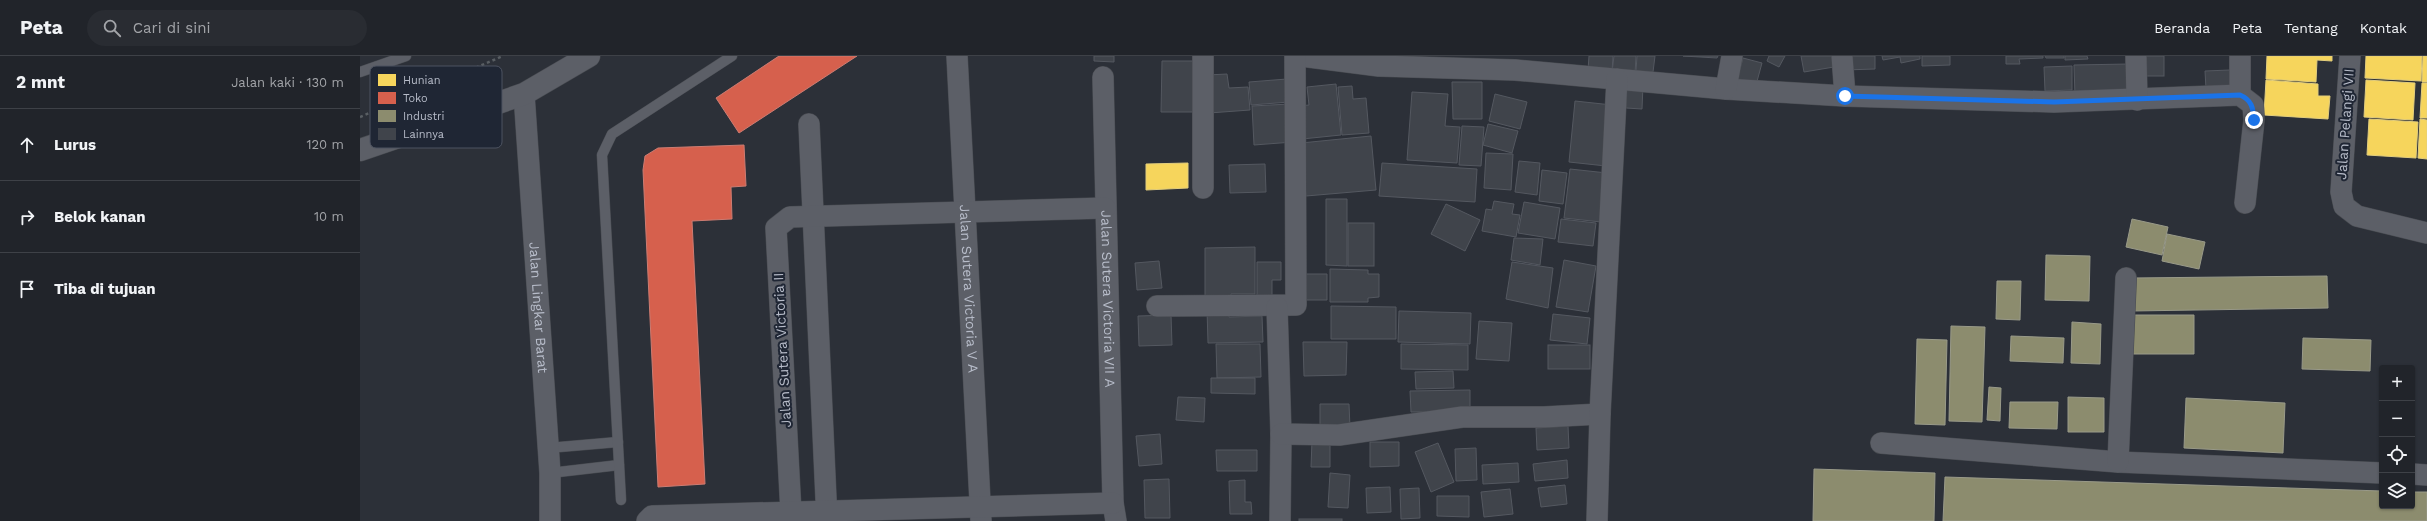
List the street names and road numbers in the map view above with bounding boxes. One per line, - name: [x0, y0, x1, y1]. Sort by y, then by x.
- street label: Jalan Pelangi VII: [2333, 68, 2357, 180]
- street label: Jalan Sutera Victoria V A: [957, 204, 981, 373]
- street label: Jalan Sutera Victoria VII A: [1098, 210, 1118, 388]
- street label: Jalan Lingkar Barat: [526, 241, 551, 374]
- street label: Jalan Sutera Victoria II: [770, 272, 794, 428]

